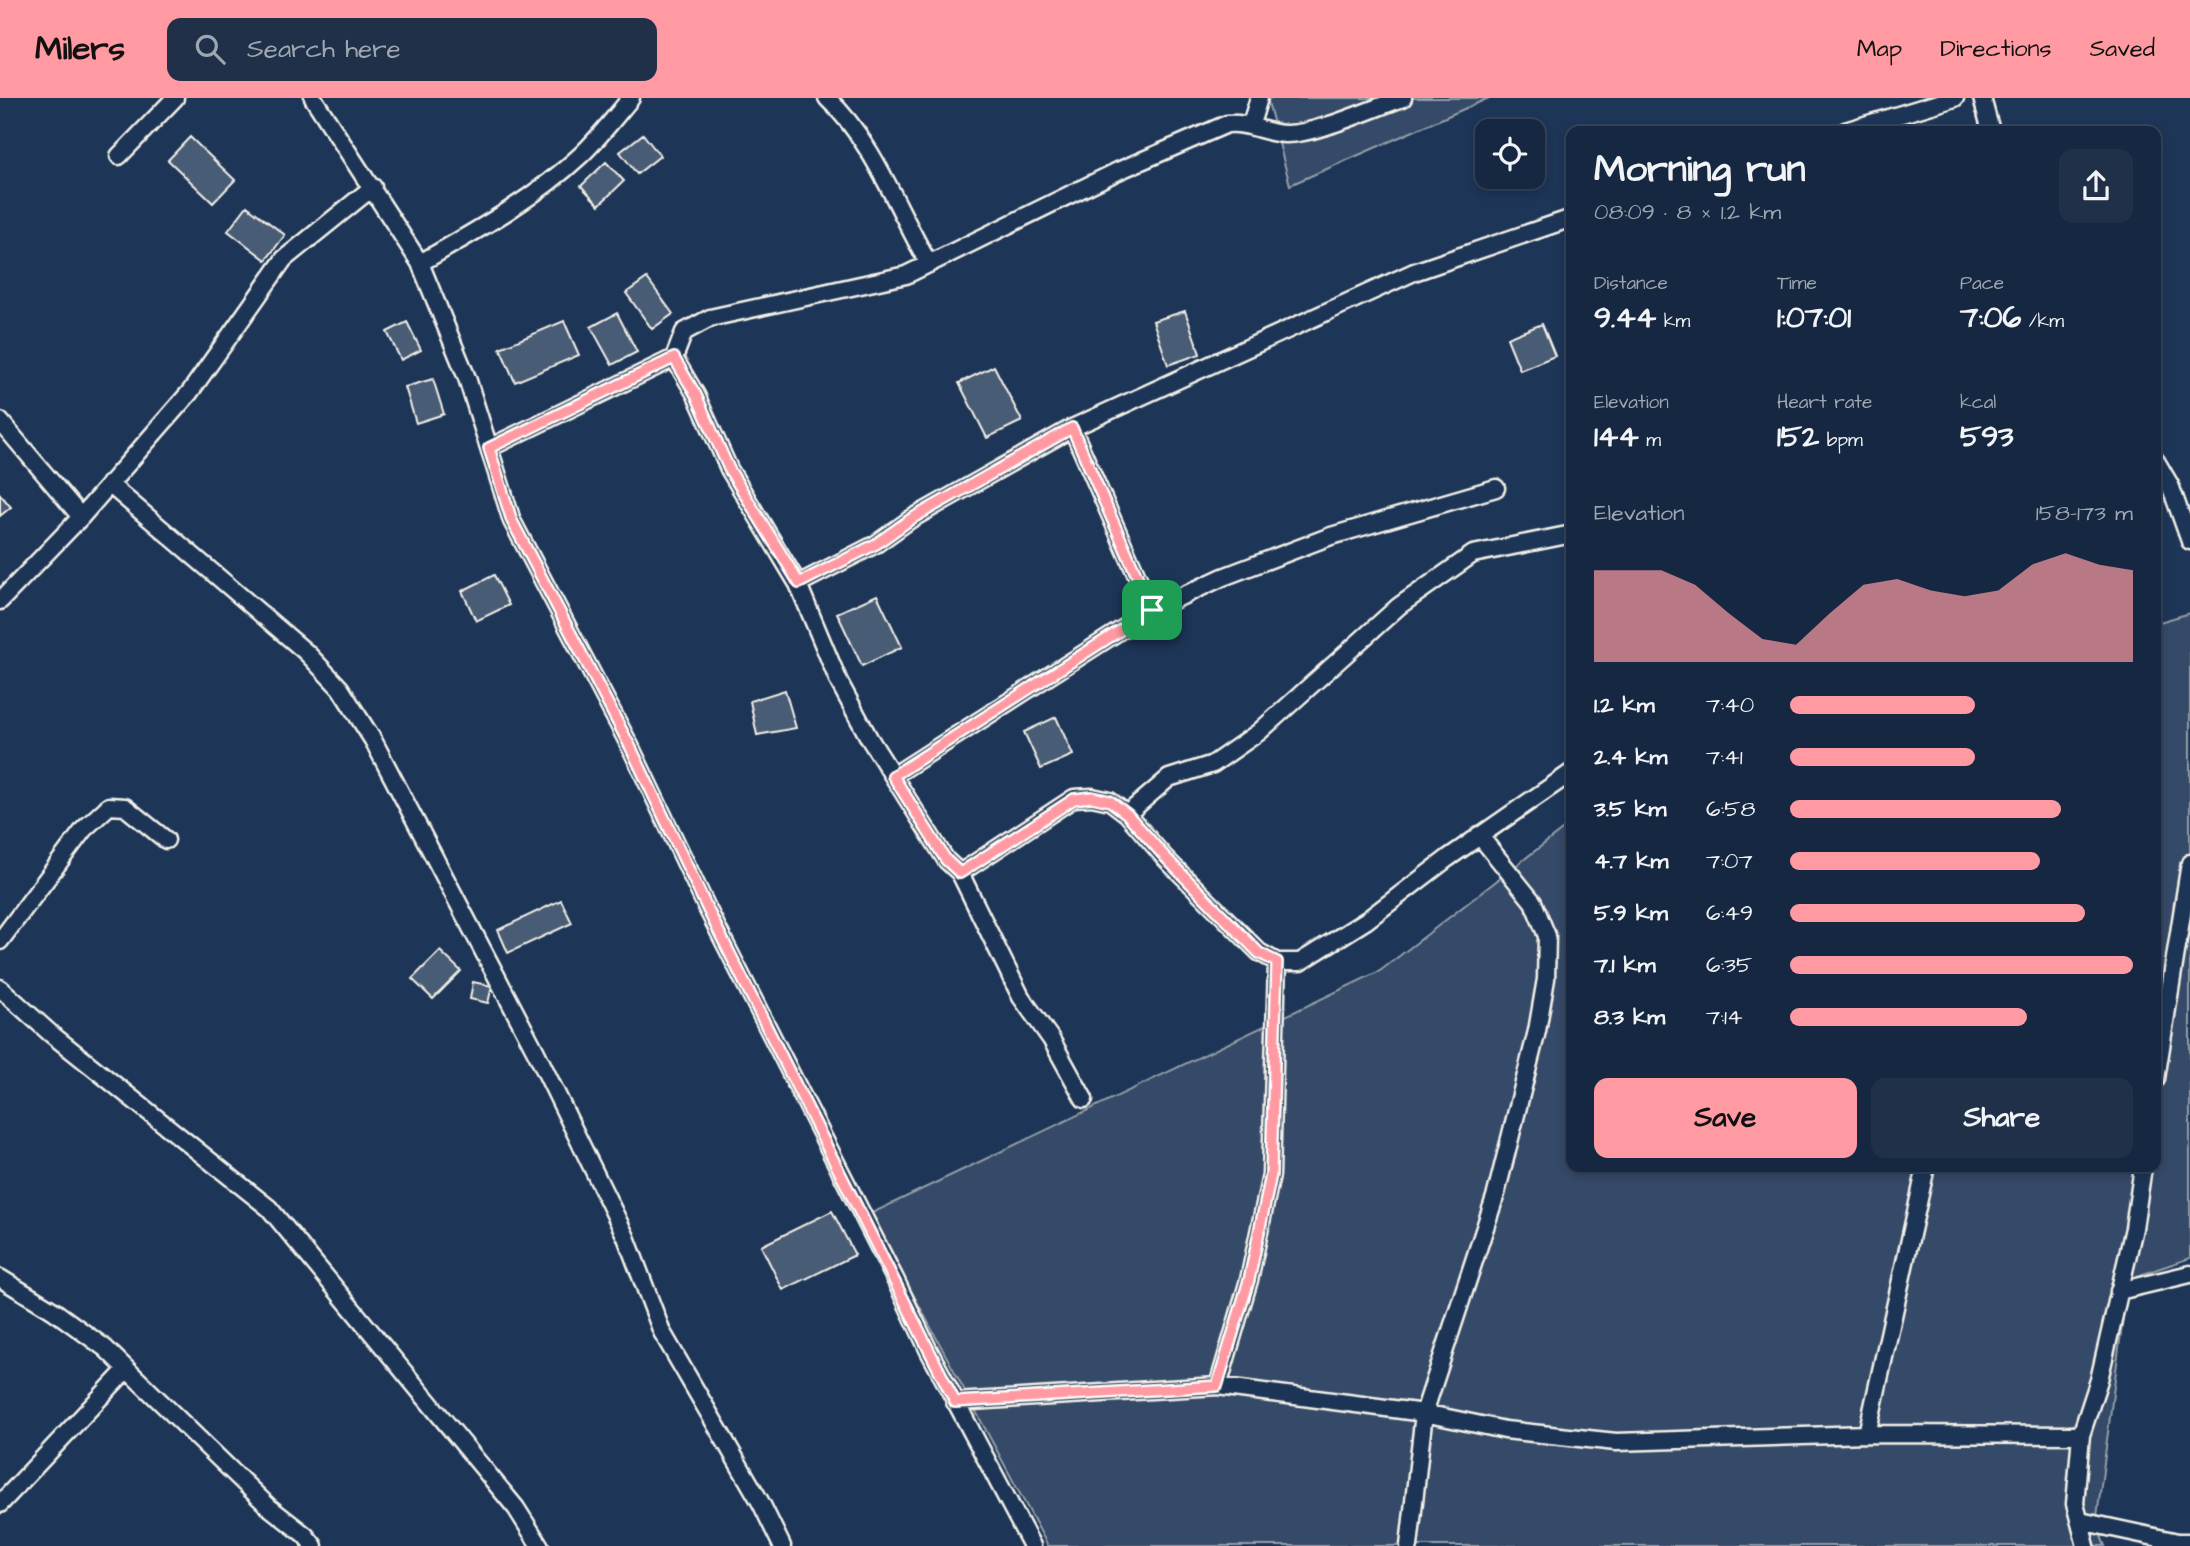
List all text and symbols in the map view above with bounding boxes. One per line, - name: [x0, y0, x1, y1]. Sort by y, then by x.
- search box: [167, 18, 657, 81]
- text: Milers: [35, 26, 125, 72]
- icon: search: [191, 30, 229, 68]
- text: Search here: [247, 31, 401, 67]
- text: Map: [1857, 32, 1902, 66]
- text: Directions: [1940, 32, 2052, 66]
- text: Saved: [2090, 32, 2155, 66]
- map controls: [1475, 119, 1545, 189]
- button: locate: [1475, 119, 1545, 189]
- text: Morning run: [1594, 144, 1806, 196]
- button: share: [2059, 149, 2133, 223]
- text: 08:09 · 8 × 1.2 km: [1594, 196, 1781, 228]
- text: Distance: [1594, 270, 1668, 297]
- text: Time: [1777, 270, 1817, 297]
- text: Pace: [1960, 270, 2004, 297]
- text: 9.44: [1594, 297, 1656, 339]
- text: 1:07:01: [1777, 297, 1851, 339]
- text: 7:06: [1960, 297, 2021, 339]
- text: km: [1656, 308, 1690, 335]
- text: /km: [2021, 308, 2064, 335]
- text: Elevation: [1594, 389, 1669, 416]
- text: Heart rate: [1777, 389, 1872, 416]
- text: kcal: [1960, 389, 1996, 416]
- text: 144: [1594, 416, 1639, 458]
- text: 152: [1777, 416, 1819, 458]
- text: 593: [1960, 416, 2014, 458]
- text: m: [1639, 427, 1661, 454]
- text: bpm: [1819, 427, 1863, 454]
- text: Elevation: [1594, 497, 1685, 529]
- text: 158–173 m: [2036, 497, 2133, 529]
- pin: [1122, 580, 1182, 640]
- icon: arrive: [1133, 591, 1171, 629]
- text: 1.2 km: [1594, 689, 1655, 721]
- text: 7:40: [1706, 689, 1754, 721]
- text: 2.4 km: [1594, 741, 1667, 773]
- text: 7:41: [1706, 741, 1743, 773]
- text: 3.5 km: [1594, 793, 1666, 825]
- text: 6:58: [1706, 793, 1755, 825]
- text: 4.7 km: [1594, 845, 1668, 877]
- text: 7:07: [1706, 845, 1753, 877]
- text: 5.9 km: [1594, 897, 1668, 929]
- text: 6:49: [1706, 897, 1753, 929]
- text: 7.1 km: [1594, 949, 1656, 981]
- text: 6:35: [1706, 949, 1752, 981]
- text: 8.3 km: [1594, 1001, 1665, 1033]
- text: 7:14: [1706, 1001, 1743, 1033]
- button: Save: [1594, 1078, 1857, 1158]
- button: Share: [1871, 1078, 2133, 1158]

